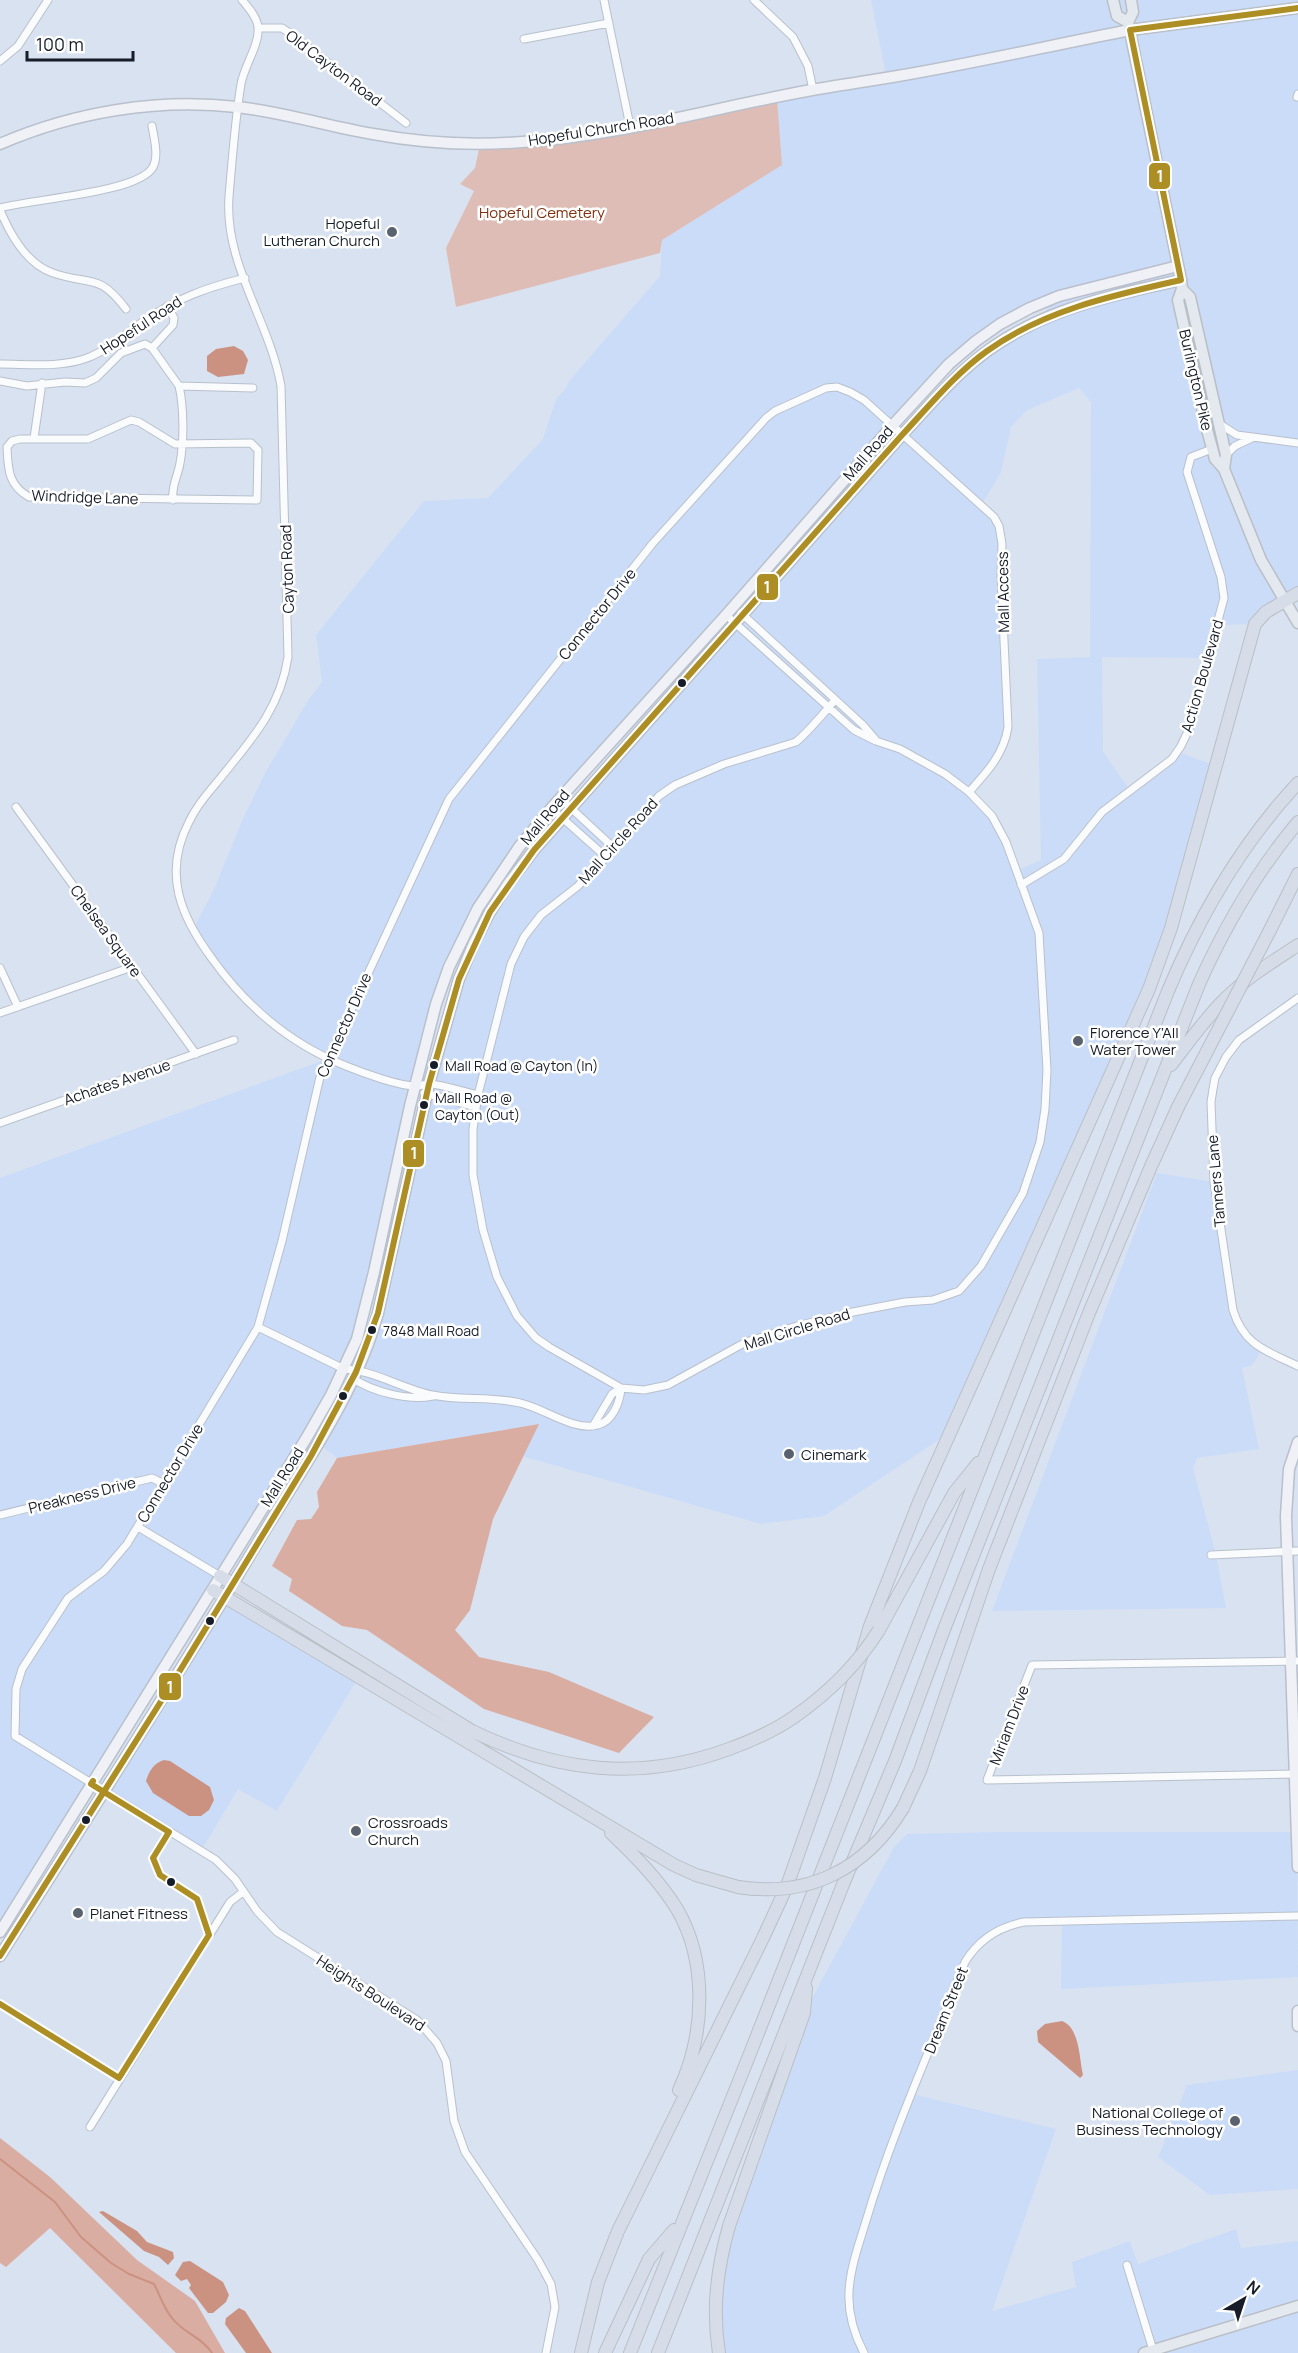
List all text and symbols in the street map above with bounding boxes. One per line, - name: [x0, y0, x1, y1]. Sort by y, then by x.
- scale bar: [27, 24, 134, 62]
- street label: Old Cayton Road: [282, 25, 386, 111]
- text: 100 m: [36, 32, 84, 56]
- street label: Hopeful Church Road: [527, 107, 675, 151]
- line badge: 1: [1148, 162, 1171, 190]
- text: 1: [1156, 165, 1164, 187]
- park label: Hopeful Cemetery: [479, 202, 605, 223]
- place label: Hopeful Lutheran Church: [263, 213, 380, 251]
- marker: Hopeful Lutheran Church: [385, 225, 399, 239]
- street label: Hopeful Road: [96, 291, 186, 359]
- street label: Burlington Pike: [1174, 327, 1218, 433]
- street label: Mall Road: [838, 421, 898, 485]
- street label: Windridge Lane: [31, 485, 139, 509]
- street label: Cayton Road: [275, 524, 299, 614]
- street label: Mall Access: [992, 551, 1014, 633]
- street label: Connector Drive: [553, 564, 641, 664]
- line badge: 1: [756, 573, 779, 601]
- text: 1: [763, 576, 771, 598]
- street label: Action Boulevard: [1176, 617, 1228, 735]
- unlabelled marker: [676, 677, 688, 689]
- street label: Mall Road: [516, 785, 574, 849]
- street label: Mall Circle Road: [574, 793, 662, 889]
- street label: Chelsea Square: [65, 881, 147, 982]
- street label: Connector Drive: [312, 969, 377, 1081]
- place label: Florence Y’All Water Tower: [1090, 1022, 1179, 1060]
- marker: Florence Y’All Water Tower: [1071, 1034, 1085, 1048]
- street label: Achates Avenue: [61, 1054, 173, 1110]
- place label: Mall Road @ Cayton (In): [445, 1056, 599, 1075]
- marker: Mall Road @ Cayton (In): [428, 1059, 440, 1071]
- place label: Mall Road @ Cayton (Out): [435, 1088, 520, 1124]
- marker: Mall Road @ Cayton (Out): [418, 1099, 430, 1111]
- street label: Tanners Lane: [1201, 1134, 1230, 1228]
- line badge: 1: [402, 1139, 425, 1168]
- text: 1: [410, 1142, 418, 1164]
- street label: Mall Circle Road: [742, 1303, 852, 1355]
- place label: 7848 Mall Road: [383, 1321, 479, 1340]
- marker: 7848 Mall Road: [366, 1324, 378, 1336]
- unlabelled marker: [337, 1390, 349, 1402]
- street label: Connector Drive: [132, 1419, 208, 1527]
- street label: Mall Road: [255, 1443, 309, 1511]
- place label: Cinemark: [801, 1444, 867, 1465]
- marker: Cinemark: [782, 1447, 796, 1461]
- street label: Preakness Drive: [26, 1471, 138, 1519]
- unlabelled marker: [204, 1615, 216, 1627]
- line badge: 1: [158, 1672, 182, 1701]
- text: 1: [166, 1676, 174, 1698]
- street label: Miriam Drive: [984, 1682, 1034, 1768]
- place label: Crossroads Church: [368, 1812, 448, 1850]
- unlabelled marker: [80, 1814, 92, 1826]
- marker: Crossroads Church: [349, 1824, 363, 1838]
- unlabelled marker: [165, 1876, 177, 1888]
- place label: Planet Fitness: [90, 1903, 188, 1924]
- marker: Planet Fitness: [71, 1906, 85, 1920]
- street label: Heights Boulevard: [313, 1950, 429, 2036]
- street label: Dream Street: [919, 1963, 973, 2057]
- place label: National College of Business Technology: [1077, 2102, 1224, 2140]
- marker: National College of Business Technology: [1228, 2114, 1242, 2128]
- north arrow: [1214, 2269, 1274, 2329]
- text: N: [1242, 2275, 1265, 2300]

